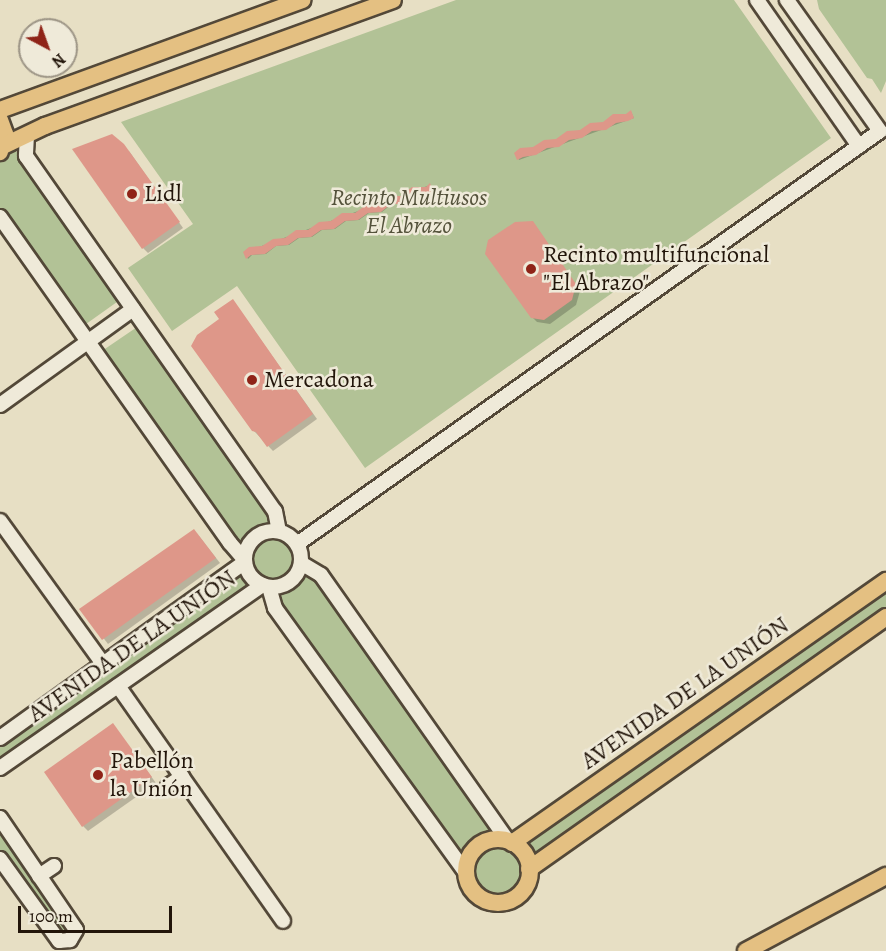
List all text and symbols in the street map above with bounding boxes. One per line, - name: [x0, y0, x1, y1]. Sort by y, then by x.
- north arrow: [18, 18, 78, 78]
- text: N: [47, 48, 70, 72]
- place label: Lidl: [144, 180, 182, 208]
- park label: Recinto Multiusos El Abrazo: [331, 184, 487, 240]
- marker: Lidl: [125, 187, 139, 201]
- place label: Recinto multifuncional "El Abrazo": [543, 241, 769, 297]
- marker: Recinto multifuncional "El Abrazo": [524, 262, 538, 276]
- place label: Mercadona: [264, 366, 374, 394]
- marker: Mercadona: [245, 373, 259, 387]
- street label: AVENIDA DE LA UNIÓN: [23, 563, 241, 729]
- street label: AVENIDA DE LA UNIÓN: [576, 610, 794, 776]
- place label: Pabellón la Unión: [110, 747, 194, 803]
- marker: Pabellón la Unión: [91, 768, 105, 782]
- scale bar: [21, 894, 176, 932]
- text: 100 m: [29, 904, 73, 928]

